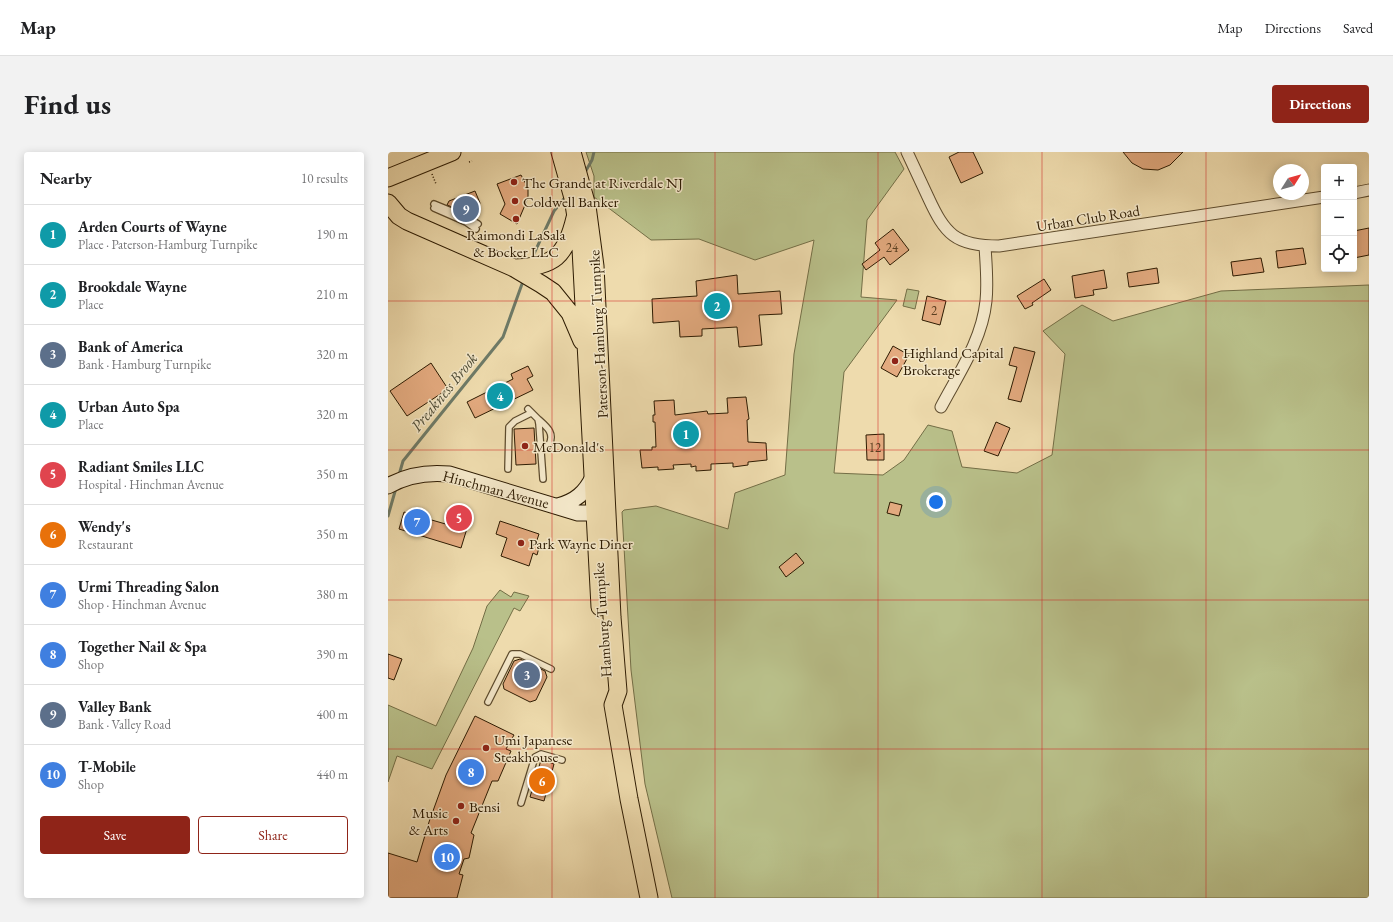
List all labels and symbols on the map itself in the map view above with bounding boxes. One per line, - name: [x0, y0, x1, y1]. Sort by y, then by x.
- north arrow: [1273, 164, 1309, 200]
- place label: The Grande at Riverdale NJ: [522, 173, 683, 192]
- marker: The Grande at Riverdale NJ: [509, 177, 519, 187]
- place label: Coldwell Banker: [523, 192, 619, 211]
- pin: 9: [453, 194, 479, 224]
- marker: Coldwell Banker: [510, 196, 520, 206]
- street label: Urban Club Road: [1035, 200, 1142, 236]
- marker: Raimondi LaSala & Bocker LLC: [511, 214, 521, 224]
- place label: Raimondi LaSala & Bocker LLC: [467, 225, 565, 261]
- house number: 24: [886, 239, 899, 256]
- street label: Paterson-Hamburg Turnpike: [584, 249, 612, 419]
- pin: 2: [704, 291, 730, 321]
- house number: 2: [931, 302, 938, 319]
- place label: Highland Capital Brokerage: [903, 343, 1004, 379]
- water label: Preakness Brook: [406, 348, 483, 436]
- marker: Highland Capital Brokerage: [890, 356, 900, 366]
- pin: 4: [487, 381, 513, 411]
- pin: 1: [673, 419, 699, 449]
- place label: McDonald's: [533, 437, 604, 456]
- house number: 12: [869, 439, 882, 456]
- marker: McDonald's: [520, 441, 530, 451]
- street label: Hinchman Avenue: [441, 466, 551, 512]
- your location: [926, 492, 946, 512]
- pin: 5: [446, 503, 472, 533]
- pin: 7: [404, 507, 430, 537]
- place label: Park Wayne Diner: [529, 534, 633, 553]
- marker: Park Wayne Diner: [516, 538, 526, 548]
- street label: Hamburg Turnpike: [588, 562, 615, 678]
- pin: 3: [514, 660, 540, 690]
- place label: Umi Japanese Steakhouse: [494, 730, 573, 766]
- marker: Umi Japanese Steakhouse: [481, 743, 491, 753]
- pin: 8: [458, 757, 484, 787]
- pin: 6: [529, 766, 555, 796]
- place label: Bensi: [469, 797, 500, 816]
- marker: Bensi: [456, 801, 466, 811]
- place label: Music & Arts: [409, 803, 448, 839]
- marker: Music & Arts: [451, 816, 461, 826]
- pin: 10: [434, 842, 460, 872]

